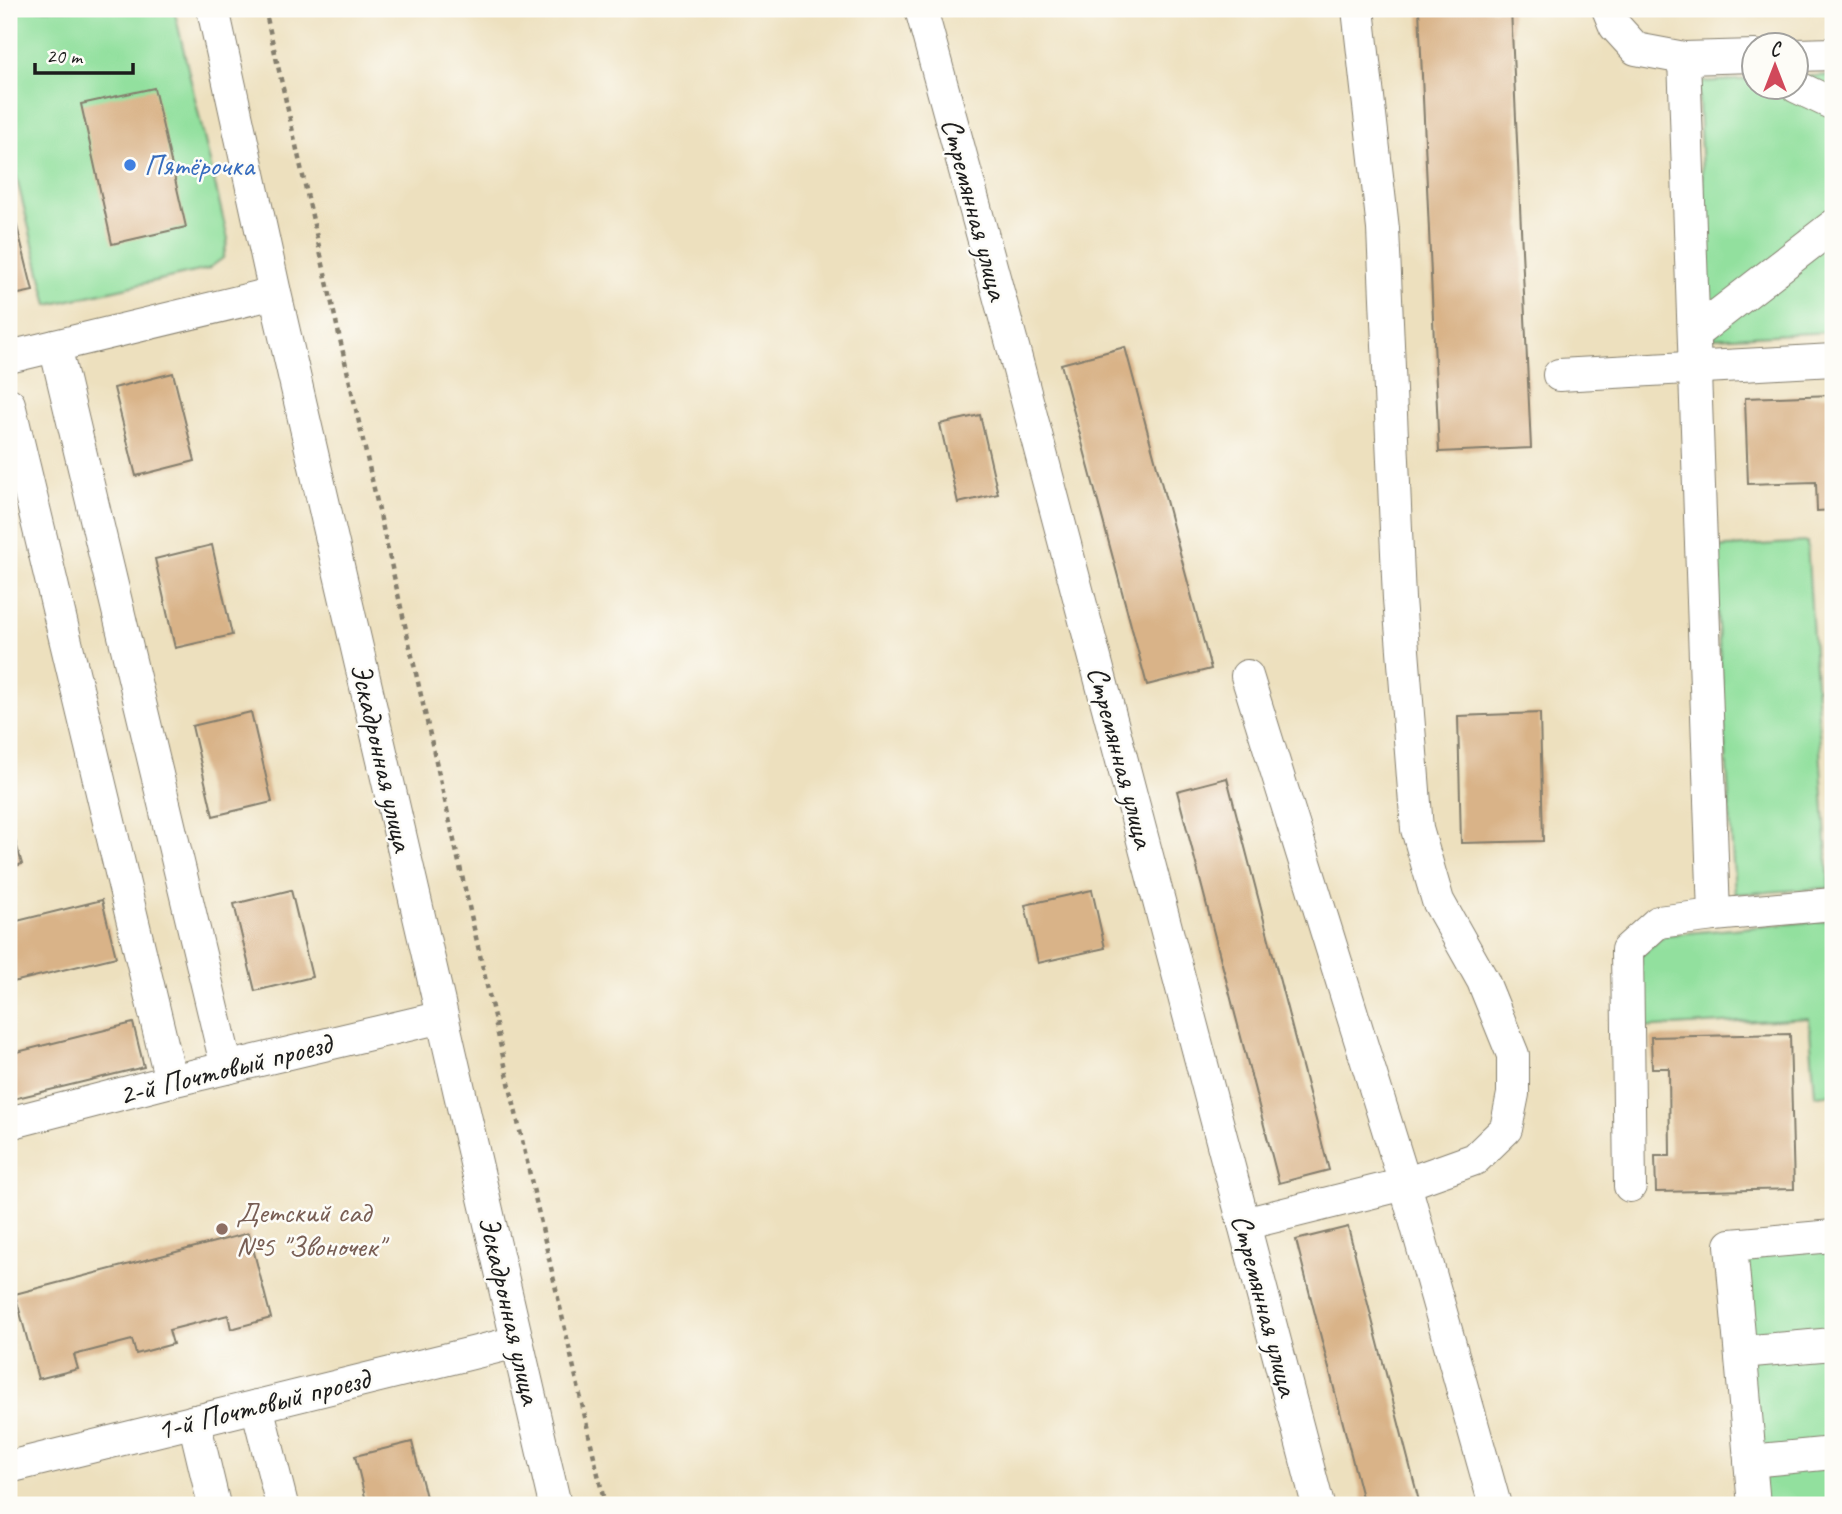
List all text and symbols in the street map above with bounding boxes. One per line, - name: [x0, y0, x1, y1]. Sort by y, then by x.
- scale bar: [35, 32, 133, 76]
- north arrow: [1741, 32, 1811, 102]
- text: С: [1770, 38, 1782, 62]
- text: 20 m: [46, 43, 84, 69]
- street label: Стремянная улица: [932, 114, 1018, 306]
- place label: Пятёрочка: [144, 146, 256, 184]
- marker: Пятёрочка: [122, 157, 138, 173]
- street label: Эскадронная улица: [342, 659, 423, 857]
- street label: Стремянная улица: [1078, 662, 1164, 854]
- street label: 2-й Почтовый проезд: [115, 1024, 338, 1114]
- place label: Детский сад №5 "Звоночек": [236, 1193, 390, 1265]
- street label: Стремянная улица: [1222, 1210, 1308, 1402]
- street label: Эскадронная улица: [470, 1212, 551, 1410]
- marker: Детский сад №5 "Звоночек": [214, 1221, 230, 1237]
- street label: 1-й Почтовый проезд: [153, 1359, 376, 1449]

